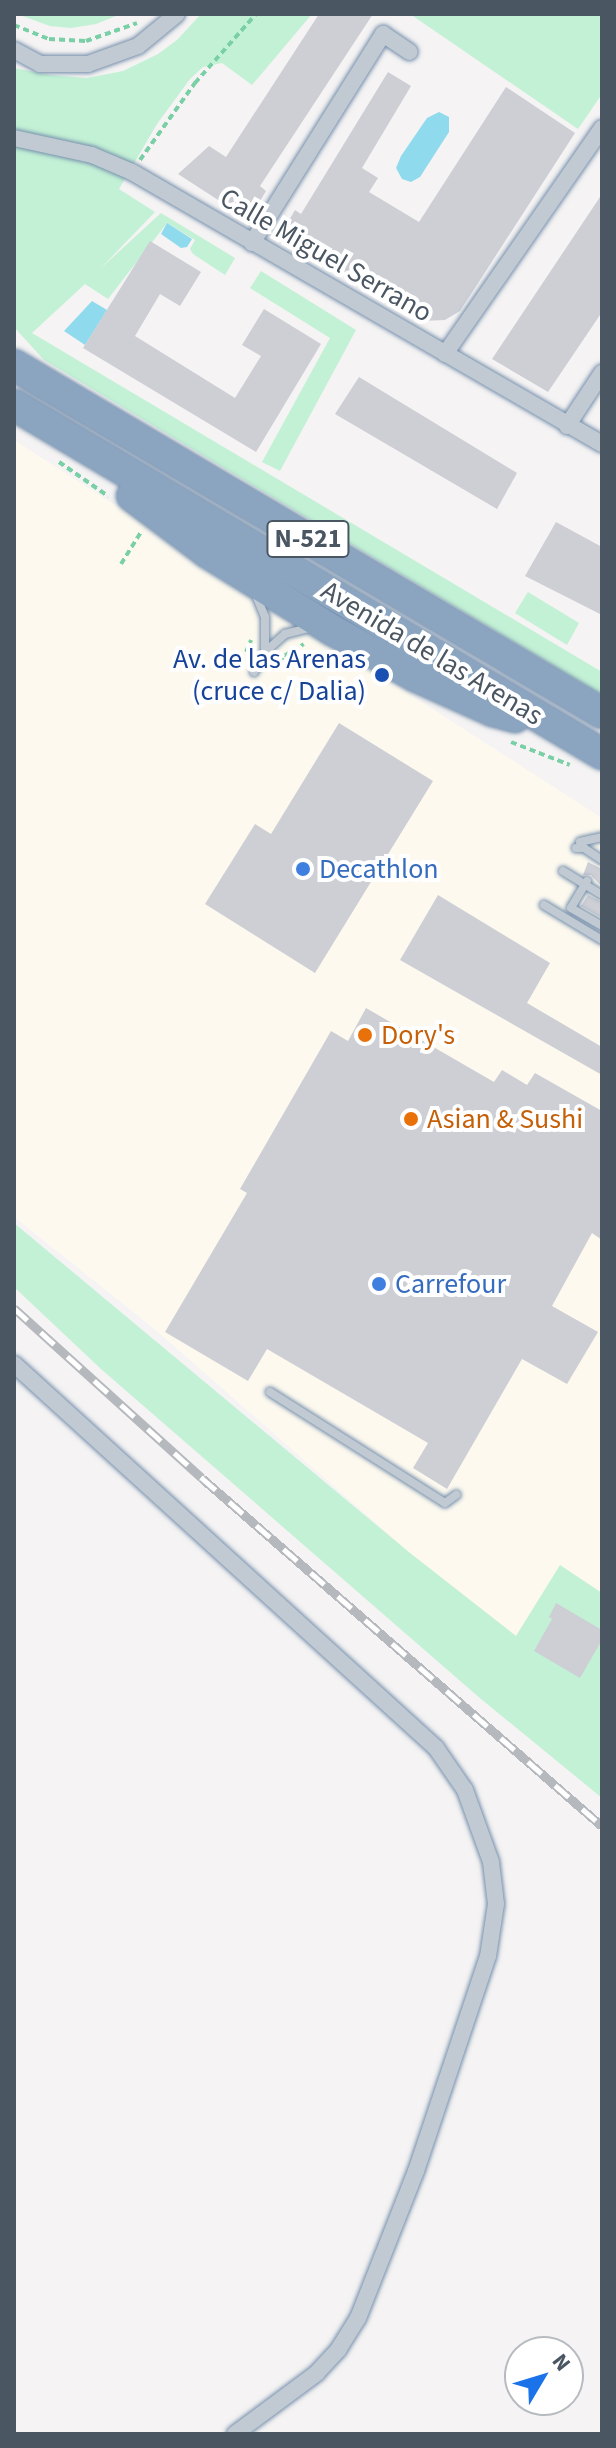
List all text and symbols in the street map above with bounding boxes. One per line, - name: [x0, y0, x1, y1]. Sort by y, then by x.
- street label: Calle Miguel Serrano: [214, 181, 438, 329]
- road number: N-521: [266, 517, 350, 561]
- street label: Avenida de las Arenas: [315, 574, 549, 732]
- place label: Av. de las Arenas (cruce c/ Dalia): [173, 642, 366, 708]
- marker: Av. de las Arenas (cruce c/ Dalia): [373, 666, 391, 684]
- place label: Decathlon: [319, 852, 439, 886]
- marker: Decathlon: [294, 860, 312, 878]
- place label: Dory's: [381, 1018, 455, 1052]
- marker: Dory's: [356, 1026, 374, 1044]
- place label: Asian & Sushi: [427, 1102, 583, 1136]
- marker: Asian & Sushi: [402, 1110, 420, 1128]
- place label: Carrefour: [395, 1267, 506, 1301]
- marker: Carrefour: [370, 1275, 388, 1293]
- north arrow: [504, 2336, 584, 2416]
- text: N: [544, 2347, 578, 2378]

